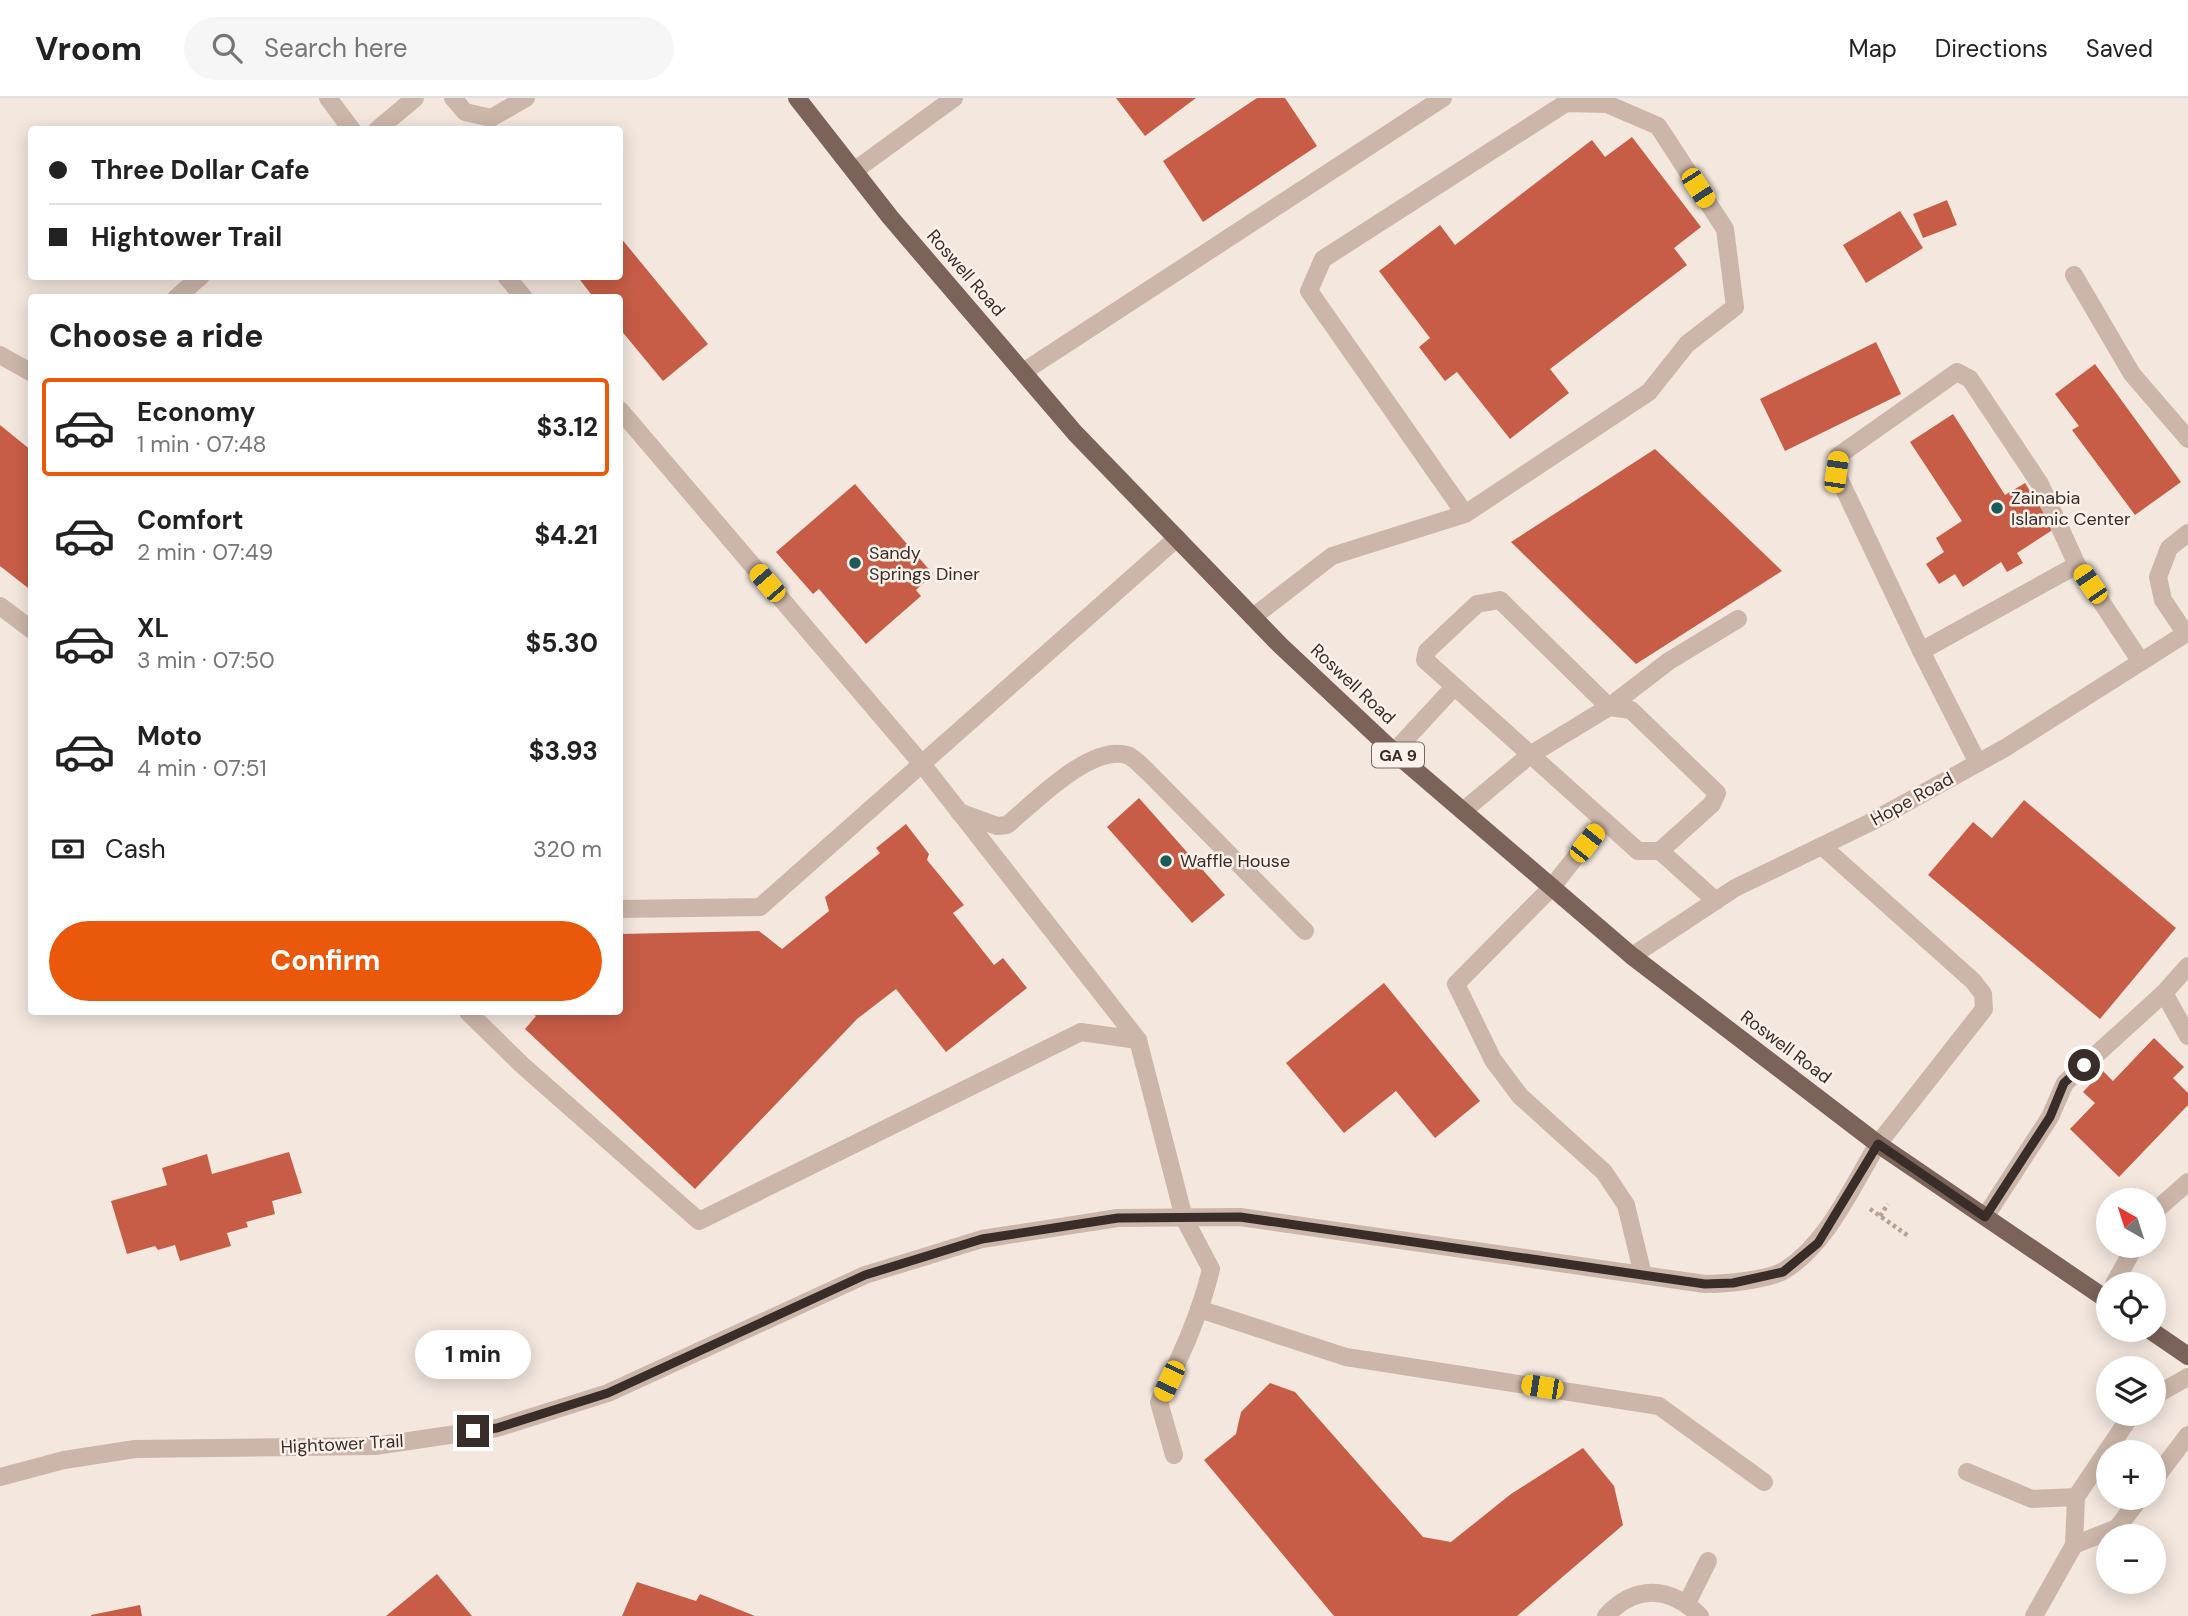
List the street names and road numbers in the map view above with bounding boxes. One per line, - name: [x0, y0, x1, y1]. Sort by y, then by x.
- street label: Roswell Road: [922, 224, 1010, 322]
- street label: Roswell Road: [1305, 638, 1401, 730]
- road number: GA 9: [1372, 742, 1424, 768]
- street label: Hope Road: [1866, 766, 1958, 832]
- street label: Roswell Road: [1736, 1005, 1836, 1089]
- street label: Hightower Trail: [280, 1429, 404, 1459]

